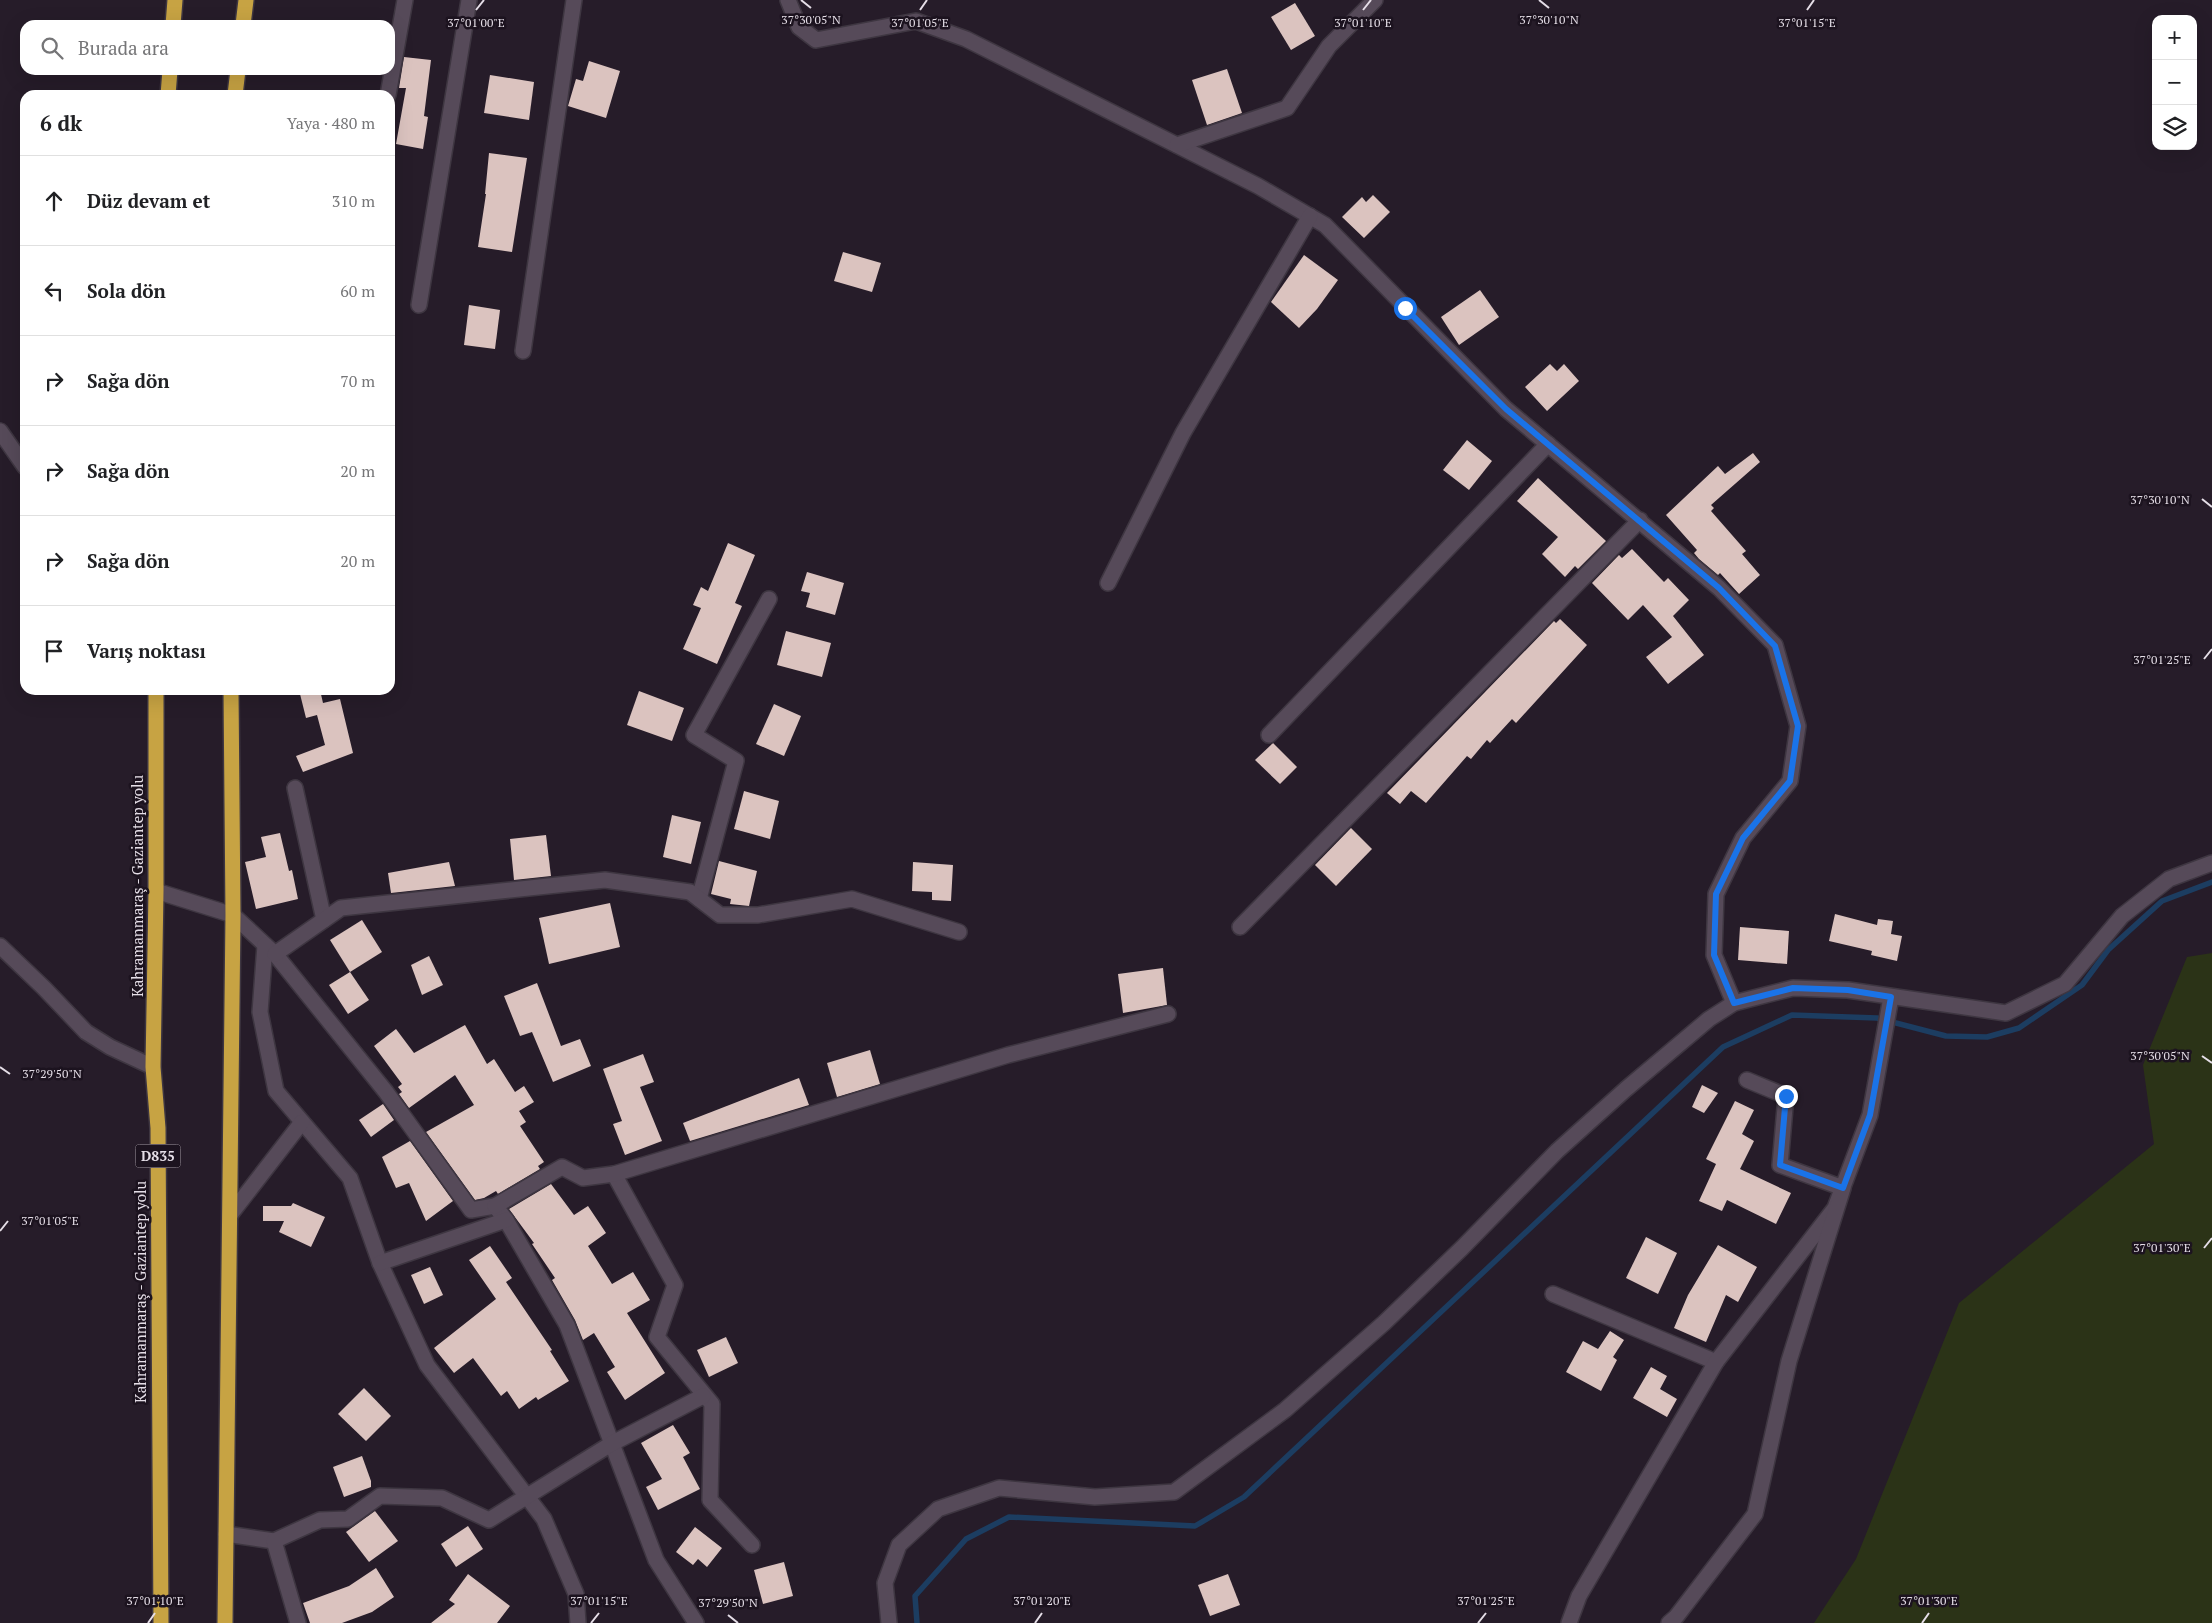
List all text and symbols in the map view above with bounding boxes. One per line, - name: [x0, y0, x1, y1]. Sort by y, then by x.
- text: 37°30'05"N: [781, 12, 841, 27]
- text: 37°30'10"N: [1519, 12, 1579, 27]
- text: 37°01'00"E: [447, 15, 505, 30]
- text: 37°01'05"E: [891, 15, 949, 30]
- text: 37°01'10"E: [1334, 15, 1392, 30]
- text: 37°01'15"E: [1778, 15, 1836, 30]
- map controls: [2152, 15, 2197, 150]
- button: +: [2152, 15, 2197, 60]
- search box: [20, 20, 395, 75]
- icon: search: [38, 34, 66, 62]
- text: Burada ara: [78, 35, 169, 60]
- button: −: [2152, 60, 2197, 105]
- button: layers: [2152, 105, 2197, 150]
- text: 6 dk: [40, 109, 82, 137]
- text: Yaya · 480 m: [287, 112, 375, 134]
- icon: ahead: [40, 187, 68, 215]
- text: Düz devam et: [87, 188, 210, 213]
- text: 310 m: [332, 190, 375, 212]
- icon: left: [40, 277, 68, 305]
- text: Sola dön: [87, 278, 166, 303]
- text: 60 m: [340, 280, 375, 302]
- route start: [1394, 297, 1417, 320]
- icon: right: [40, 367, 68, 395]
- text: Sağa dön: [87, 368, 170, 393]
- text: 70 m: [340, 370, 375, 392]
- icon: right: [40, 457, 68, 485]
- text: Sağa dön: [87, 458, 170, 483]
- text: 20 m: [340, 460, 375, 482]
- text: 37°30'10"N: [2130, 492, 2190, 507]
- icon: right: [40, 547, 68, 575]
- text: Sağa dön: [87, 548, 170, 573]
- text: 20 m: [340, 550, 375, 572]
- icon: arrive: [40, 637, 68, 665]
- text: Varış noktası: [87, 638, 206, 663]
- text: 37°01'25"E: [2133, 652, 2191, 667]
- street label: Kahramanmaraş - Gaziantep yolu: [127, 775, 147, 997]
- text: 37°30'05"N: [2130, 1048, 2190, 1063]
- text: 37°29'50"N: [22, 1066, 82, 1081]
- route end: [1775, 1085, 1798, 1108]
- road number: D835: [136, 1144, 180, 1168]
- street label: Kahramanmaraş - Gaziantep yolu: [130, 1181, 150, 1403]
- text: 37°01'05"E: [21, 1213, 79, 1228]
- text: 37°01'30"E: [2133, 1240, 2191, 1255]
- text: 37°01'10"E: [126, 1593, 184, 1608]
- text: 37°01'15"E: [570, 1593, 628, 1608]
- text: 37°01'20"E: [1013, 1593, 1071, 1608]
- text: 37°01'25"E: [1457, 1593, 1515, 1608]
- text: 37°01'30"E: [1900, 1593, 1958, 1608]
- text: 37°29'50"N: [698, 1595, 758, 1610]

